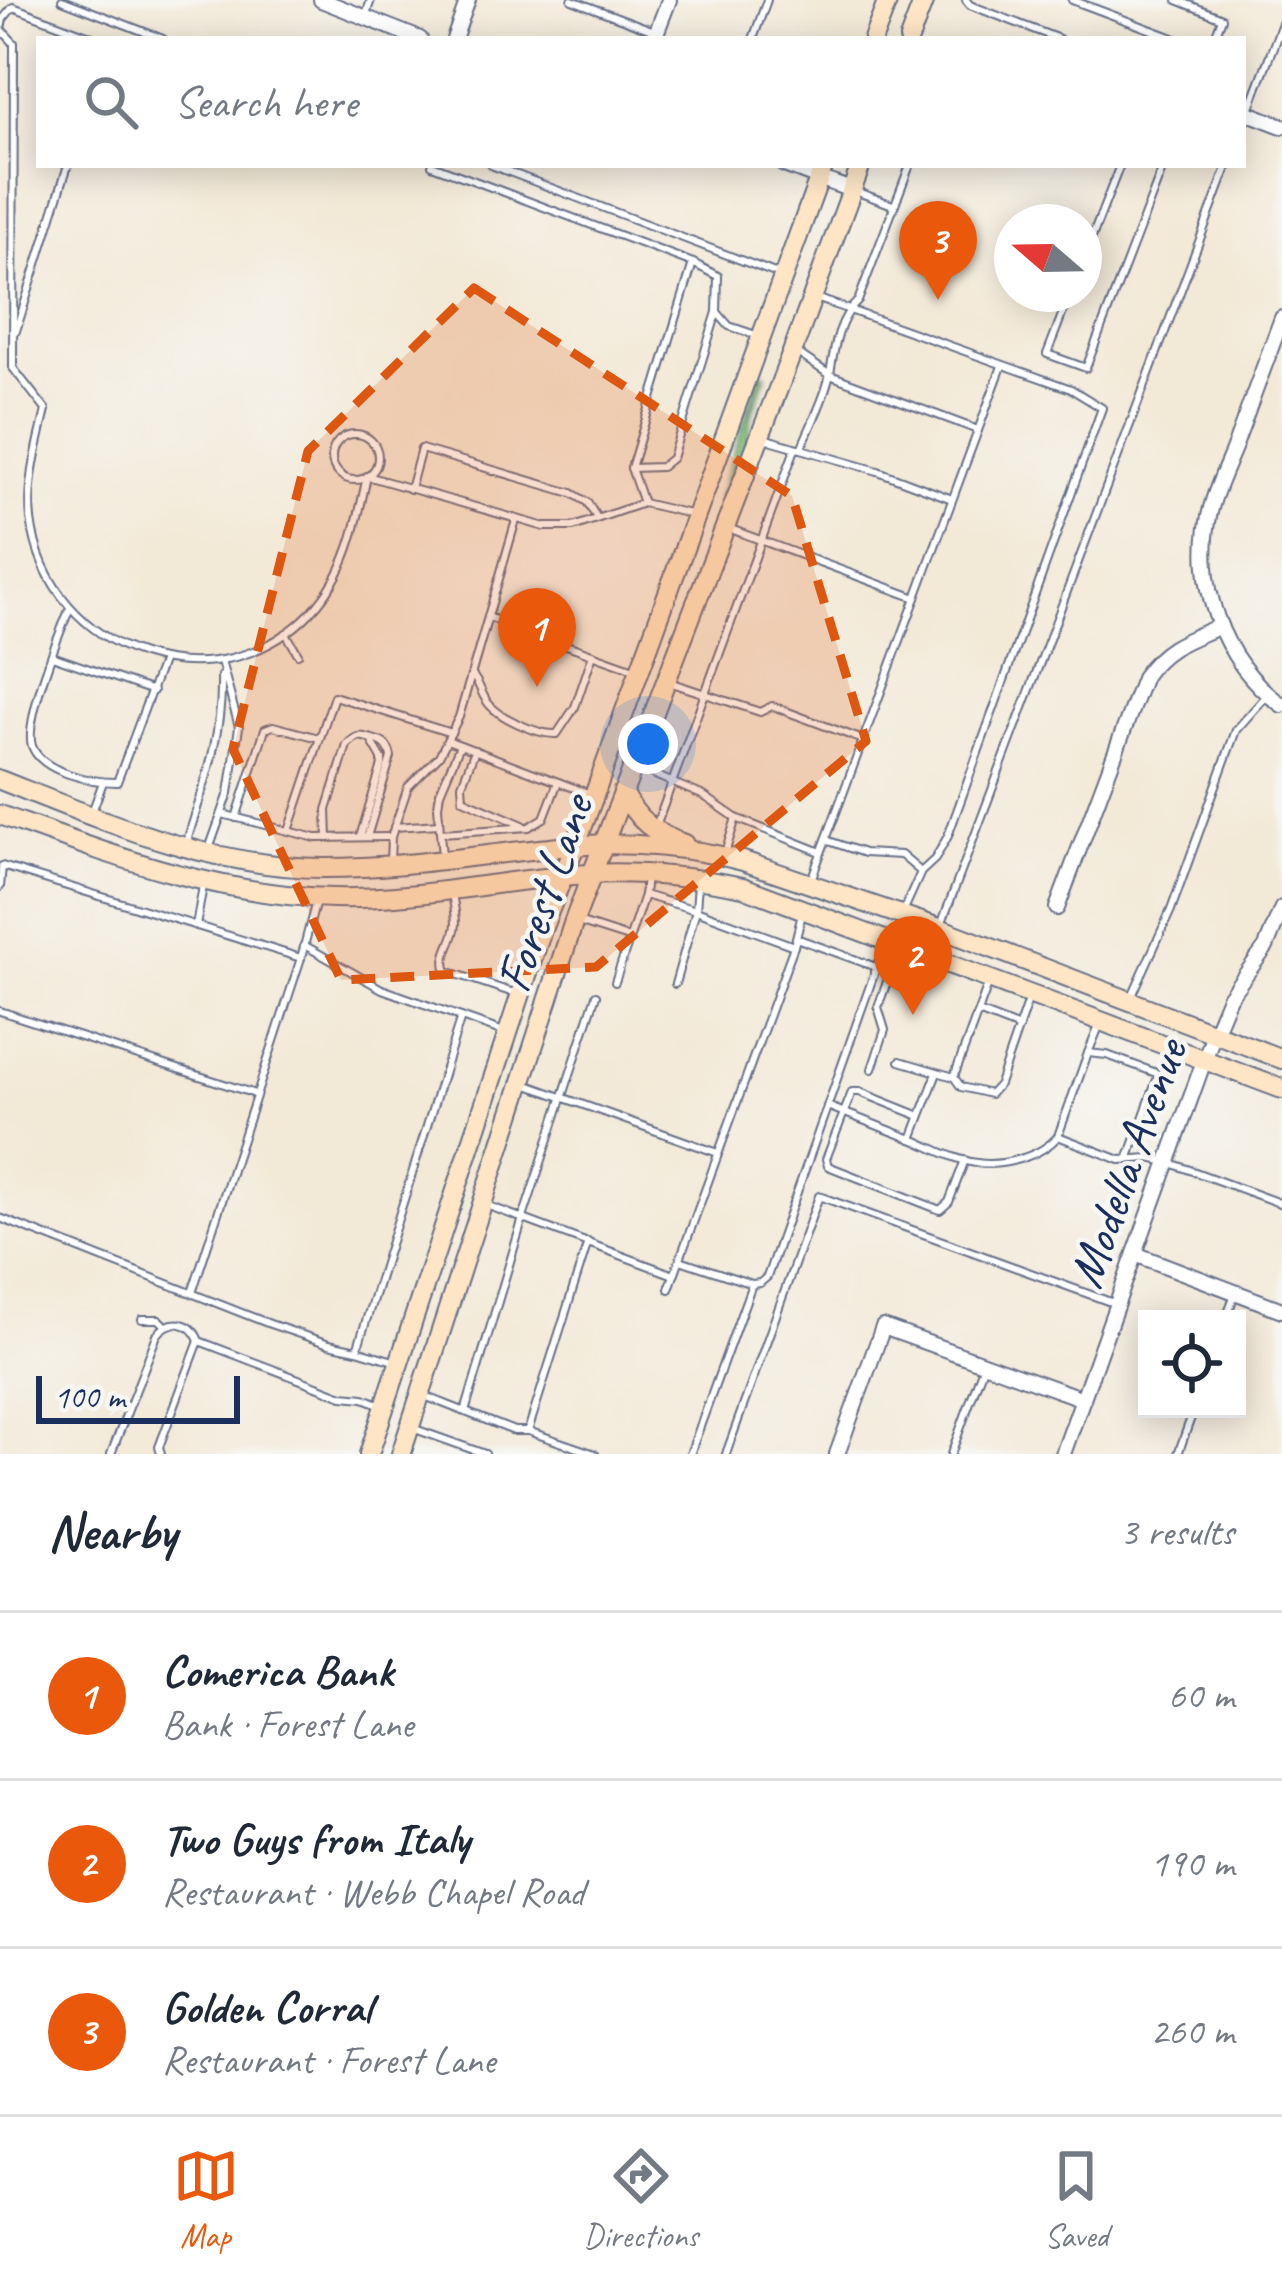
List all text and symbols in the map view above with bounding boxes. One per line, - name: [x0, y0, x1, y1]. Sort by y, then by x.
- search box: [36, 36, 1246, 168]
- icon: search: [78, 69, 144, 135]
- text: Search here: [174, 74, 357, 131]
- pin: 3: [899, 201, 977, 300]
- north arrow: [994, 204, 1102, 312]
- pin: 1: [498, 588, 576, 687]
- your location: [618, 714, 678, 774]
- street label: Forest Lane: [481, 783, 608, 1000]
- pin: 2: [874, 916, 952, 1015]
- street label: Modella Avenue: [1053, 1027, 1202, 1296]
- map controls: [1138, 1310, 1246, 1418]
- button: locate: [1138, 1310, 1246, 1418]
- scale bar: [36, 1370, 240, 1423]
- text: 100 m: [54, 1376, 125, 1418]
- text: Nearby: [48, 1500, 176, 1564]
- text: 3 results: [1120, 1508, 1234, 1557]
- text: Comerica Bank: [162, 1643, 393, 1700]
- text: 1: [78, 1671, 96, 1720]
- text: 60 m: [1168, 1671, 1234, 1720]
- text: Bank · Forest Lane: [162, 1700, 413, 1749]
- text: Two Guys from Italy: [162, 1811, 470, 1868]
- text: 2: [78, 1839, 96, 1888]
- text: 190 m: [1150, 1839, 1234, 1888]
- text: Restaurant · Webb Chapel Road: [162, 1868, 585, 1917]
- text: Golden Corral: [162, 1979, 371, 2036]
- text: 3: [78, 2007, 96, 2056]
- text: 260 m: [1150, 2007, 1234, 2056]
- text: Restaurant · Forest Lane: [162, 2036, 495, 2085]
- tab: Map: [173, 2143, 239, 2257]
- tab: Directions: [584, 2143, 698, 2257]
- tab: Saved: [1043, 2143, 1109, 2257]

